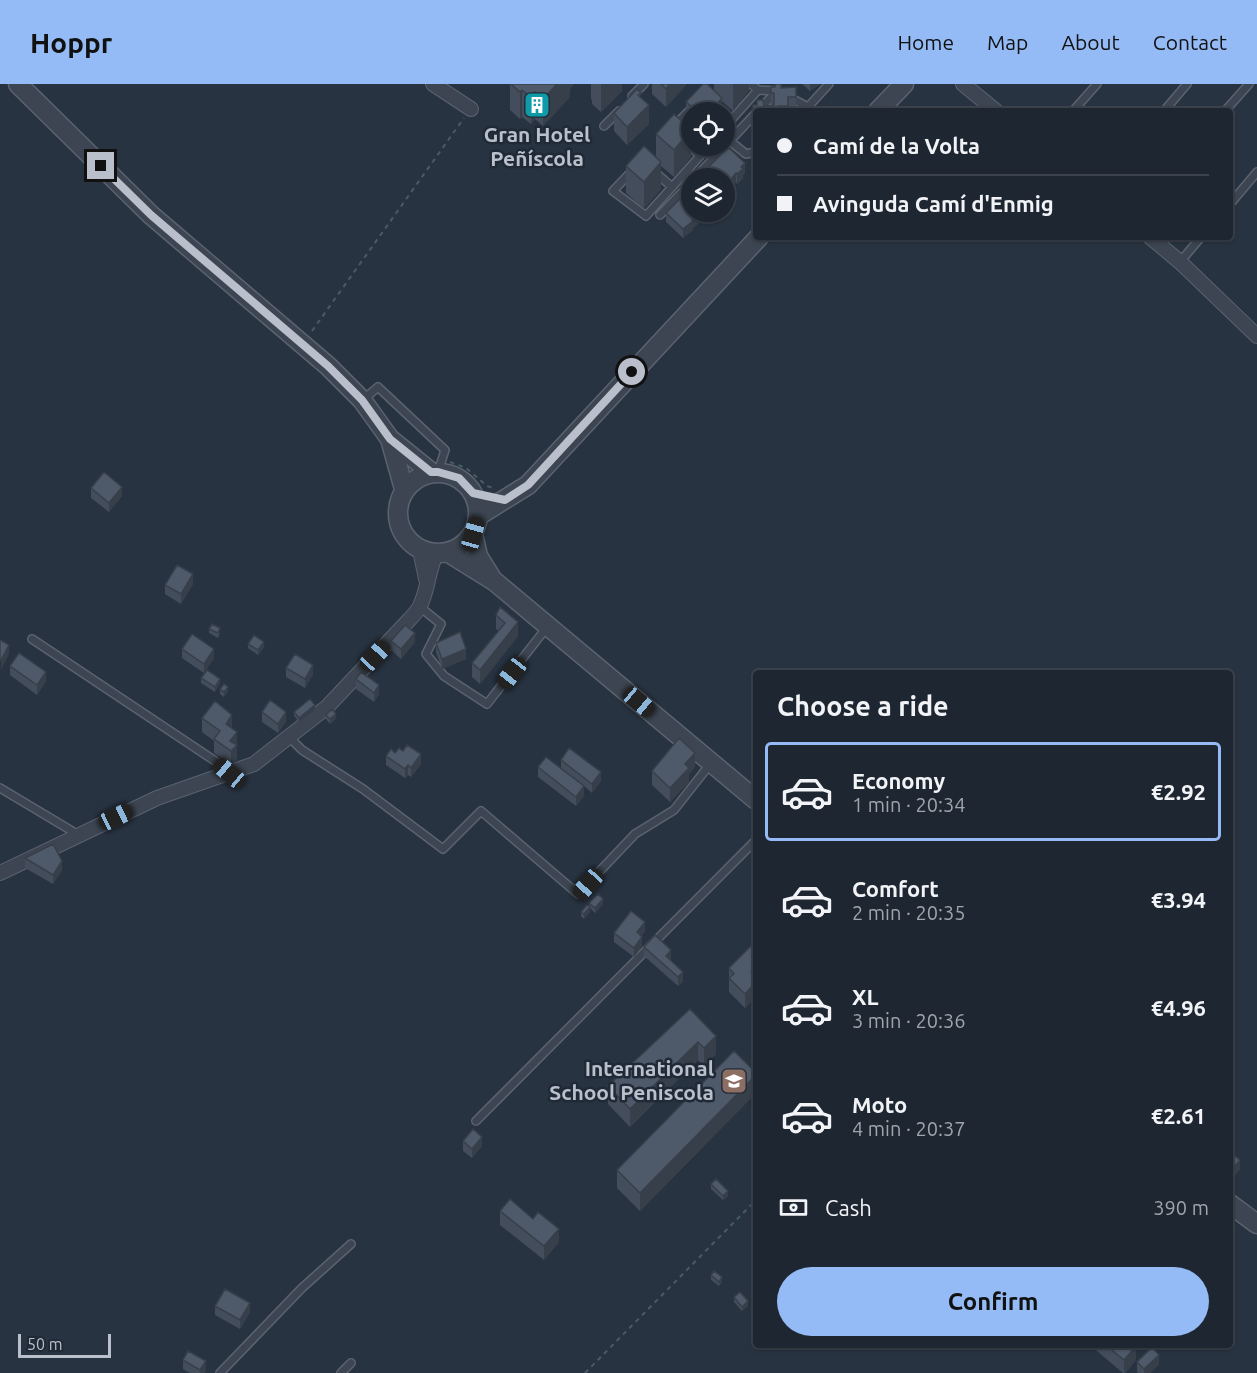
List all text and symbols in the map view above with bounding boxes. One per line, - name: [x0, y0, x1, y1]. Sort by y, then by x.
- text: Hoppr: [30, 27, 112, 58]
- text: Home: [897, 30, 954, 54]
- text: Map: [987, 30, 1028, 54]
- text: About: [1061, 30, 1120, 54]
- text: Contact: [1153, 30, 1227, 54]
- building icon: Gran Hotel Peñíscola: [522, 90, 552, 120]
- map controls: [681, 102, 735, 222]
- button: locate: [681, 102, 735, 156]
- place label: Gran Hotel Peñíscola: [484, 122, 590, 170]
- text: Camí de la Volta: [813, 133, 980, 158]
- route end: [87, 152, 114, 179]
- button: layers: [681, 168, 735, 222]
- text: Avinguda Camí d'Enmig: [813, 191, 1054, 216]
- route start: [618, 358, 645, 385]
- car: [459, 514, 487, 554]
- car: [356, 637, 394, 675]
- car: [494, 653, 530, 693]
- car: [619, 684, 659, 720]
- text: Choose a ride: [777, 691, 949, 721]
- car: [209, 755, 249, 791]
- icon: car: [780, 765, 834, 819]
- text: Economy: [852, 768, 945, 793]
- text: €2.92: [1151, 779, 1206, 804]
- text: 1 min · 20:34: [852, 793, 966, 816]
- car: [96, 801, 136, 833]
- car: [569, 865, 607, 903]
- icon: car: [780, 873, 834, 927]
- text: Comfort: [852, 876, 939, 901]
- text: €3.94: [1151, 887, 1206, 912]
- text: 2 min · 20:35: [852, 901, 966, 924]
- icon: car: [780, 981, 834, 1035]
- text: XL: [852, 984, 879, 1009]
- text: €4.96: [1151, 995, 1206, 1020]
- text: 3 min · 20:36: [852, 1009, 966, 1032]
- place label: International School Peniscola: [549, 1056, 714, 1104]
- school or university icon: International School Peniscola: [719, 1066, 749, 1096]
- icon: car: [780, 1089, 834, 1143]
- text: Moto: [852, 1092, 907, 1117]
- text: €2.61: [1151, 1103, 1206, 1128]
- text: 4 min · 20:37: [852, 1117, 966, 1140]
- icon: cash: [777, 1191, 810, 1224]
- text: Cash: [825, 1195, 872, 1220]
- text: 390 m: [1153, 1196, 1209, 1219]
- button: Confirm: [777, 1267, 1209, 1336]
- scale bar: [18, 1331, 111, 1358]
- text: 50 m: [27, 1335, 63, 1353]

